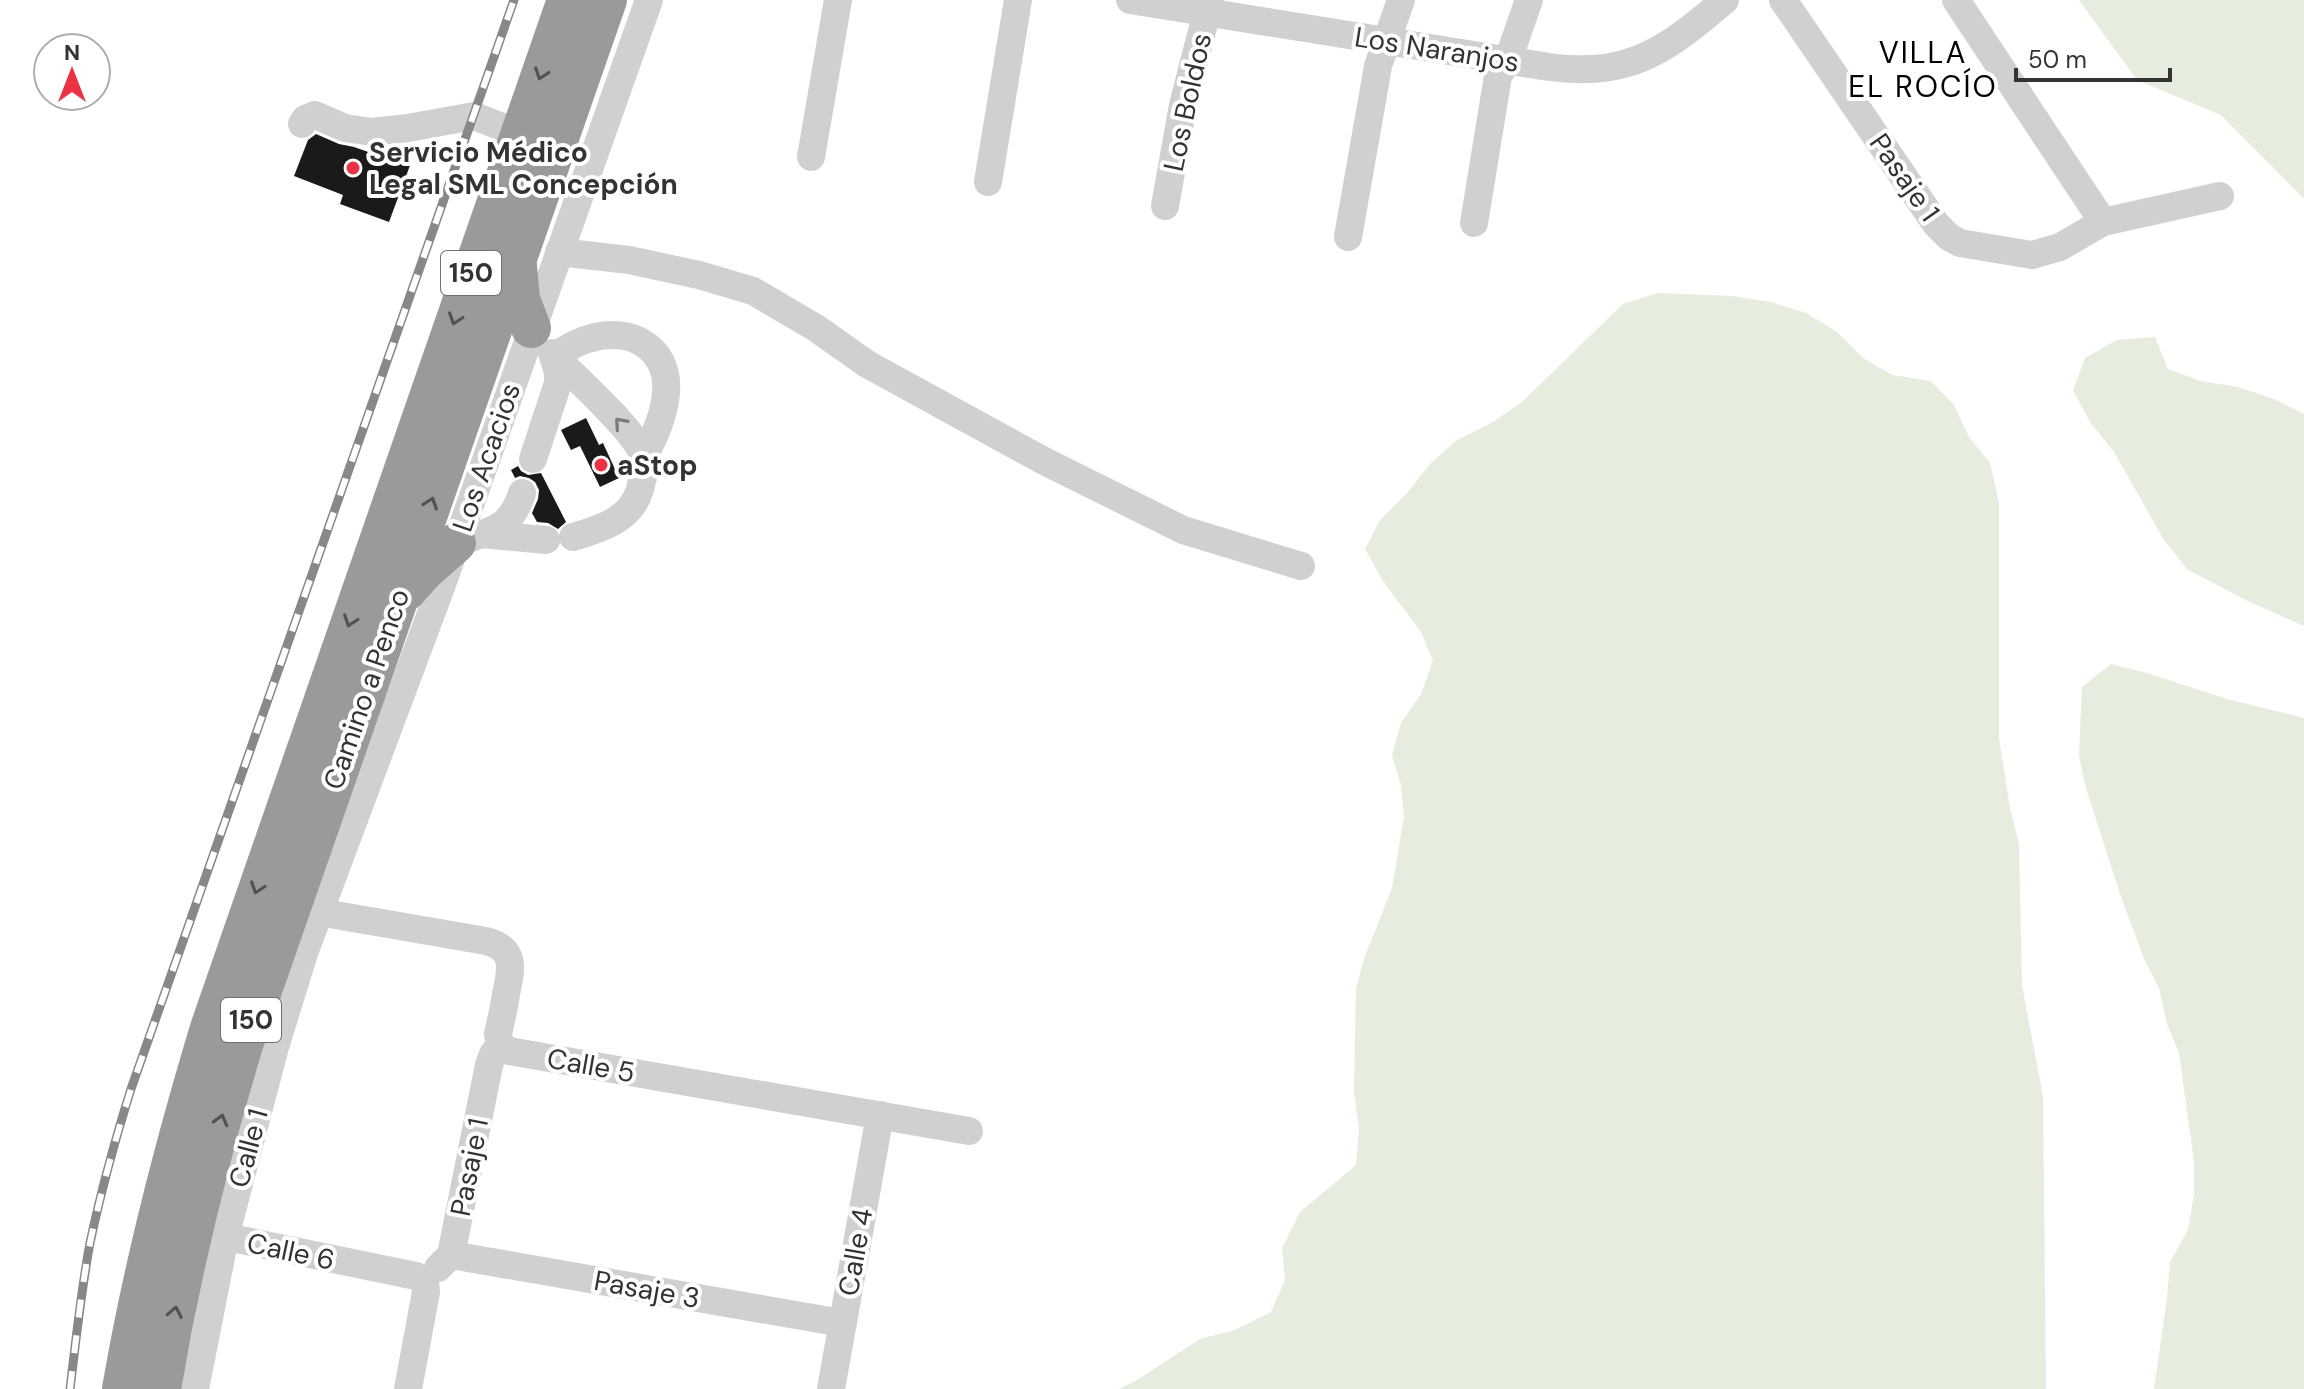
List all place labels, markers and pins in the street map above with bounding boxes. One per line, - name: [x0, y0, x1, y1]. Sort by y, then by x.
- place label: Servicio Médico Legal SML Concepción: [369, 134, 678, 203]
- marker: Servicio Médico Legal SML Concepción: [344, 159, 362, 177]
- place label: aStop: [617, 447, 698, 484]
- marker: aStop: [592, 456, 610, 474]

